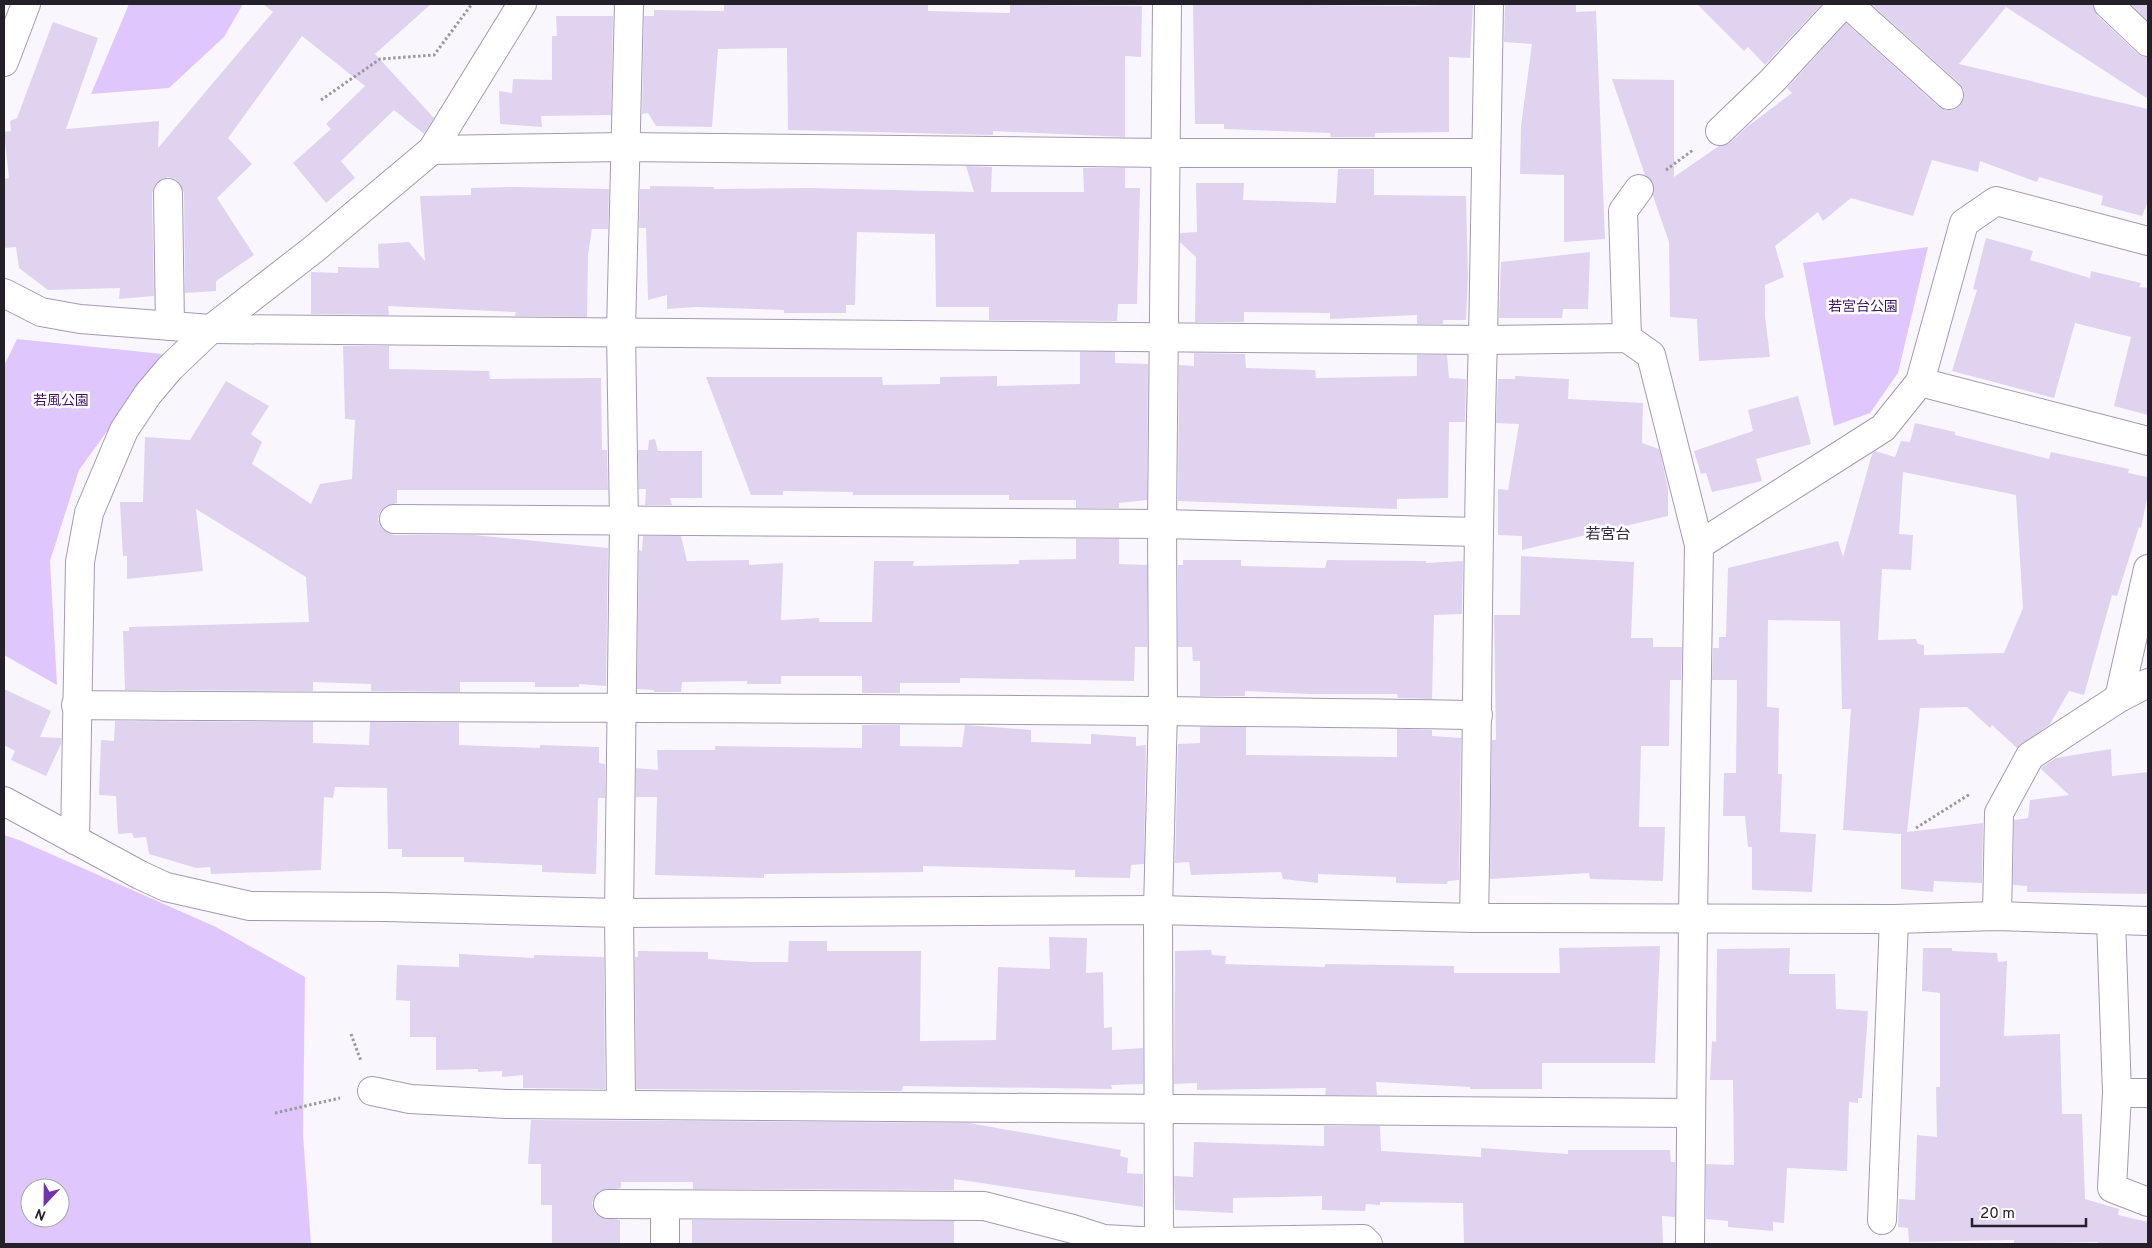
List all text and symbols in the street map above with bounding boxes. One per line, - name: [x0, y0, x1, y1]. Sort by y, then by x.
- park label: 若宮台公園: [1828, 298, 1898, 316]
- park label: 若風公園: [33, 393, 89, 410]
- district label: 若宮台: [1585, 526, 1631, 545]
- north arrow: [20, 1178, 70, 1228]
- scale bar: [1972, 1196, 2086, 1228]
- text: N: [33, 1204, 49, 1223]
- text: 20 m: [1980, 1205, 2015, 1224]

